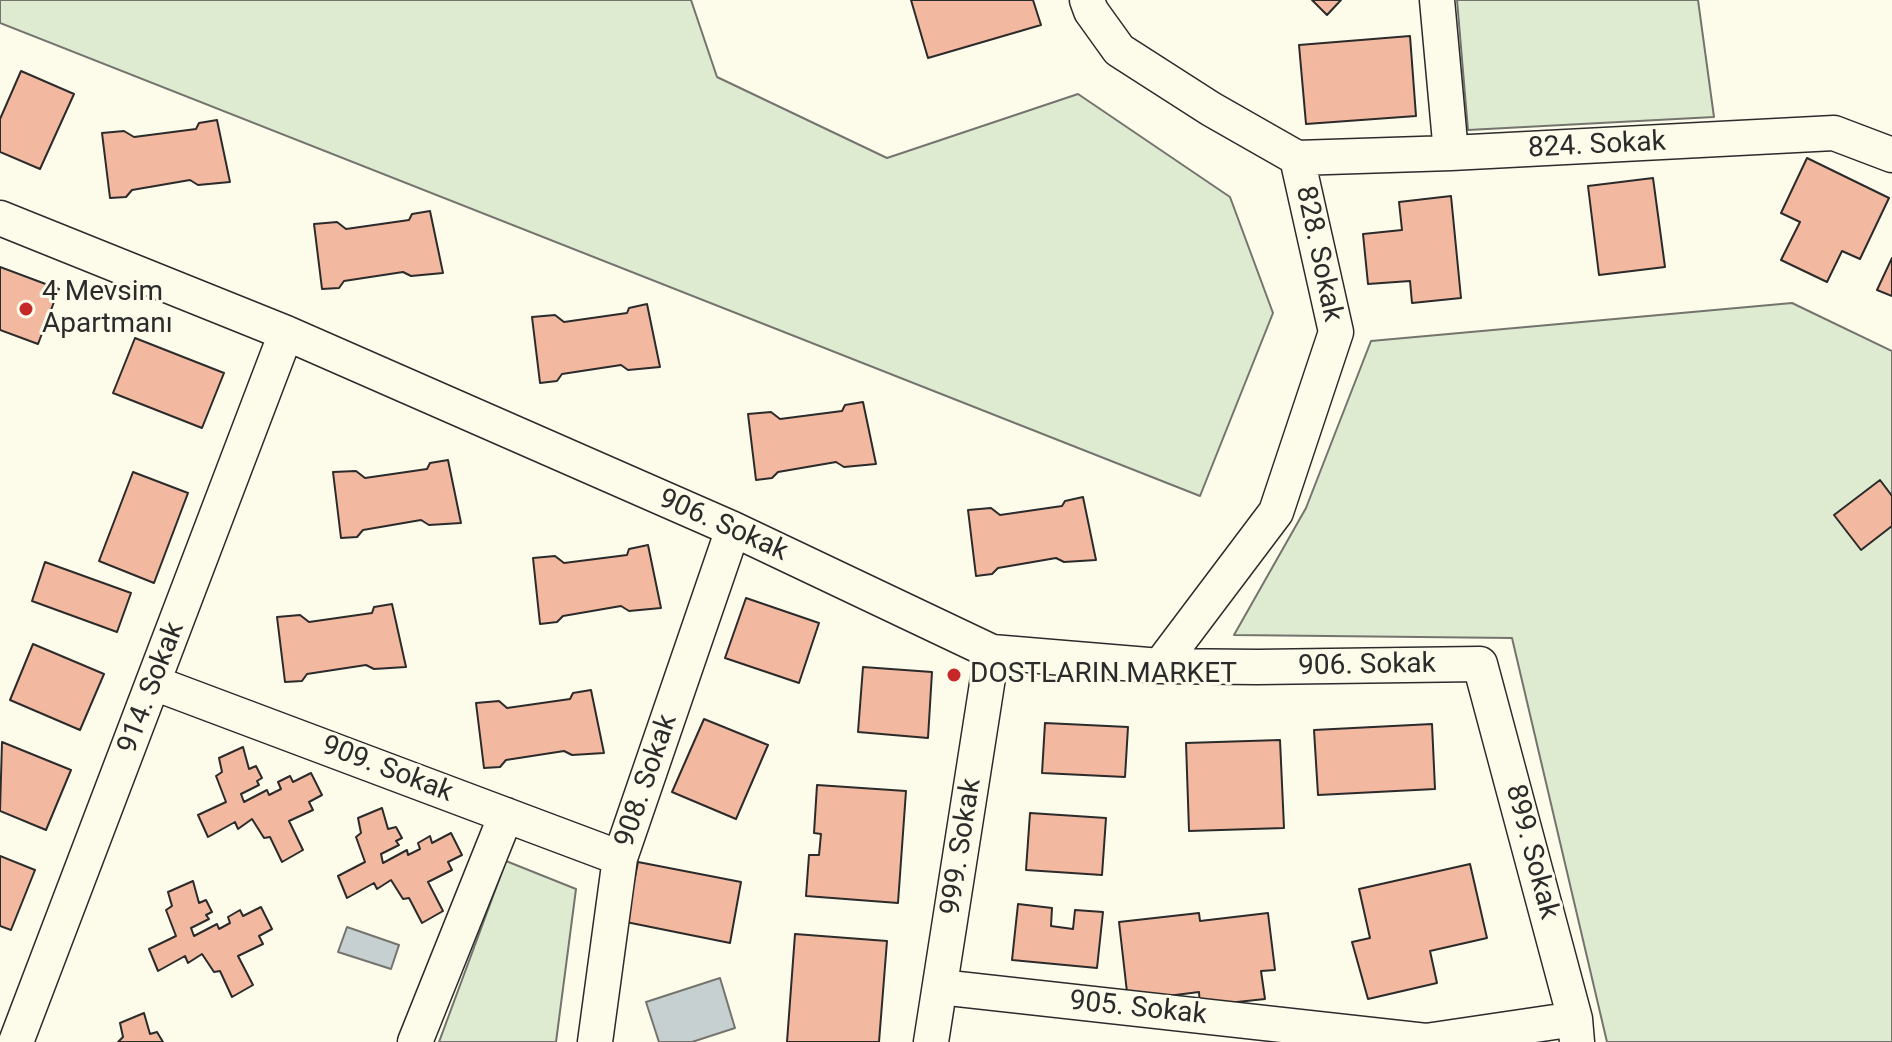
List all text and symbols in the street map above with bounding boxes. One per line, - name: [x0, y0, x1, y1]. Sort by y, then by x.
- street label: 824. Sokak: [1527, 126, 1667, 166]
- street label: 828. Sokak: [1287, 183, 1349, 325]
- place label: 4 Mevsim Apartmanı: [42, 276, 173, 342]
- marker: 4 Mevsim Apartmanı: [17, 300, 35, 318]
- street label: 906. Sokak: [653, 483, 793, 569]
- street label: 914. Sokak: [112, 618, 192, 758]
- street label: 906. Sokak: [1298, 648, 1436, 684]
- place label: DOSTLARIN MARKET: [970, 658, 1237, 692]
- marker: DOSTLARIN MARKET: [945, 666, 963, 684]
- street label: 908. Sokak: [609, 710, 685, 852]
- street label: 909. Sokak: [317, 730, 457, 810]
- street label: 999. Sokak: [935, 776, 989, 918]
- street label: 899. Sokak: [1497, 781, 1565, 923]
- street label: 905. Sokak: [1068, 985, 1208, 1033]

